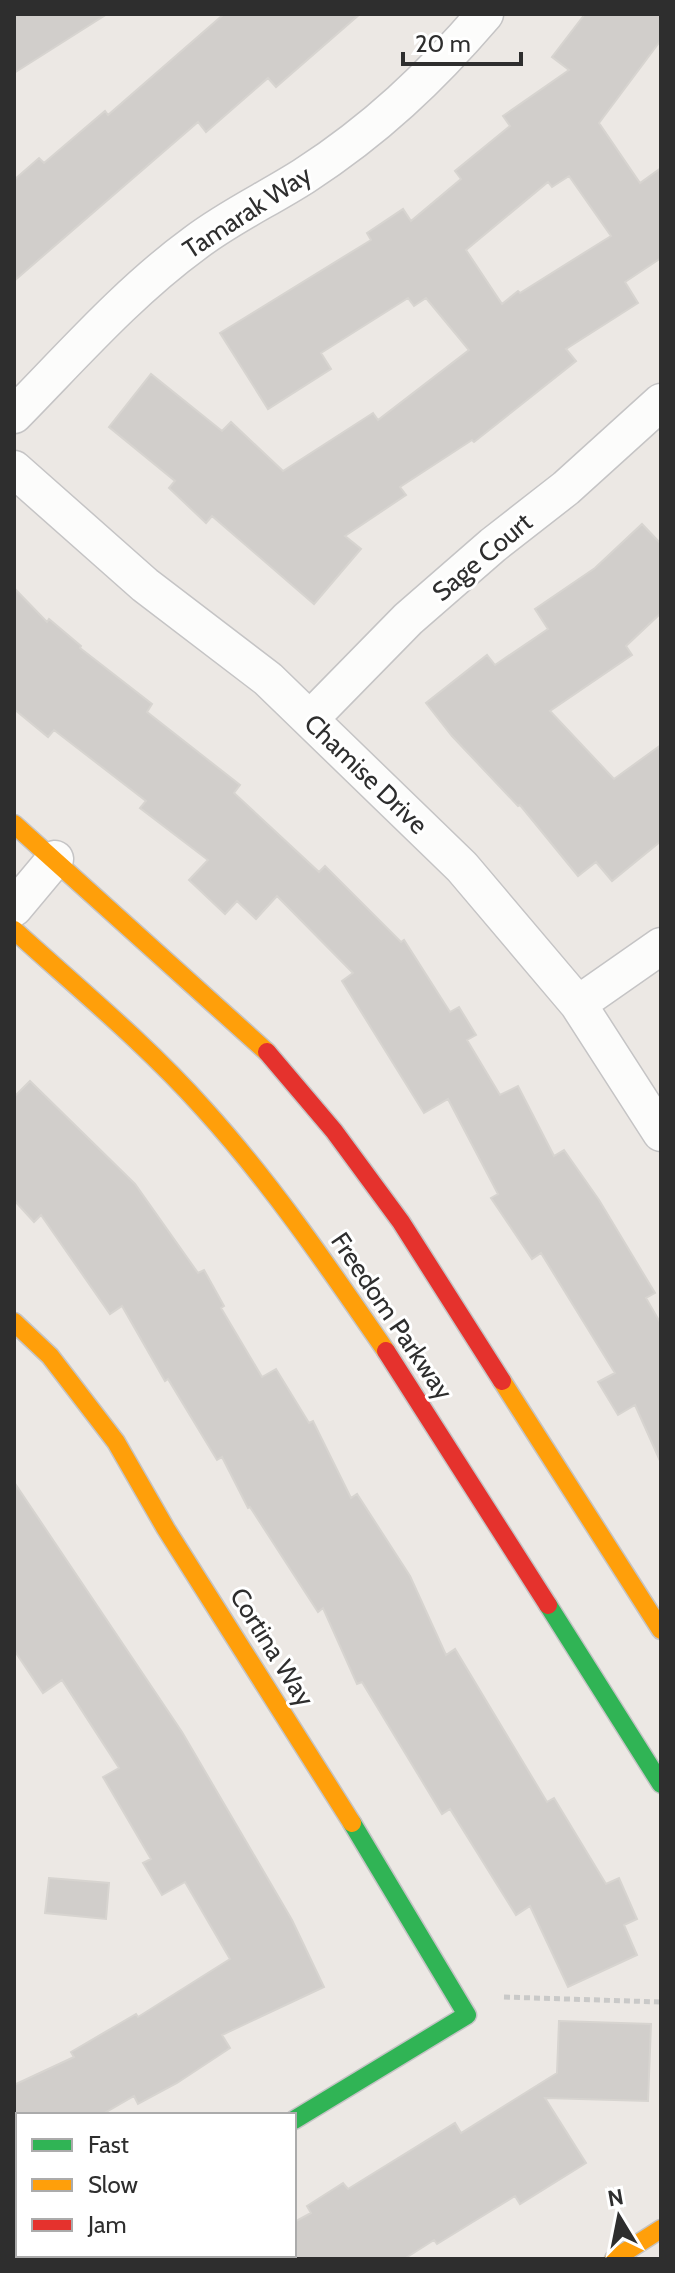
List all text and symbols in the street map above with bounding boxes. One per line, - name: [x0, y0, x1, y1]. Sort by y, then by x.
- scale bar: [403, 16, 521, 66]
- text: 20 m: [415, 29, 471, 58]
- street label: Tamarak Way: [177, 159, 317, 265]
- street label: Sage Court: [426, 506, 539, 608]
- street label: Chamise Drive: [298, 707, 434, 841]
- street label: Freedom Parkway: [324, 1226, 460, 1406]
- street label: Cortina Way: [223, 1582, 321, 1712]
- legend: [16, 2113, 296, 2257]
- text: Fast: [88, 2130, 129, 2159]
- text: Slow: [88, 2170, 138, 2199]
- north arrow: [579, 2177, 659, 2257]
- text: N: [606, 2183, 626, 2212]
- text: Jam: [87, 2210, 126, 2239]

